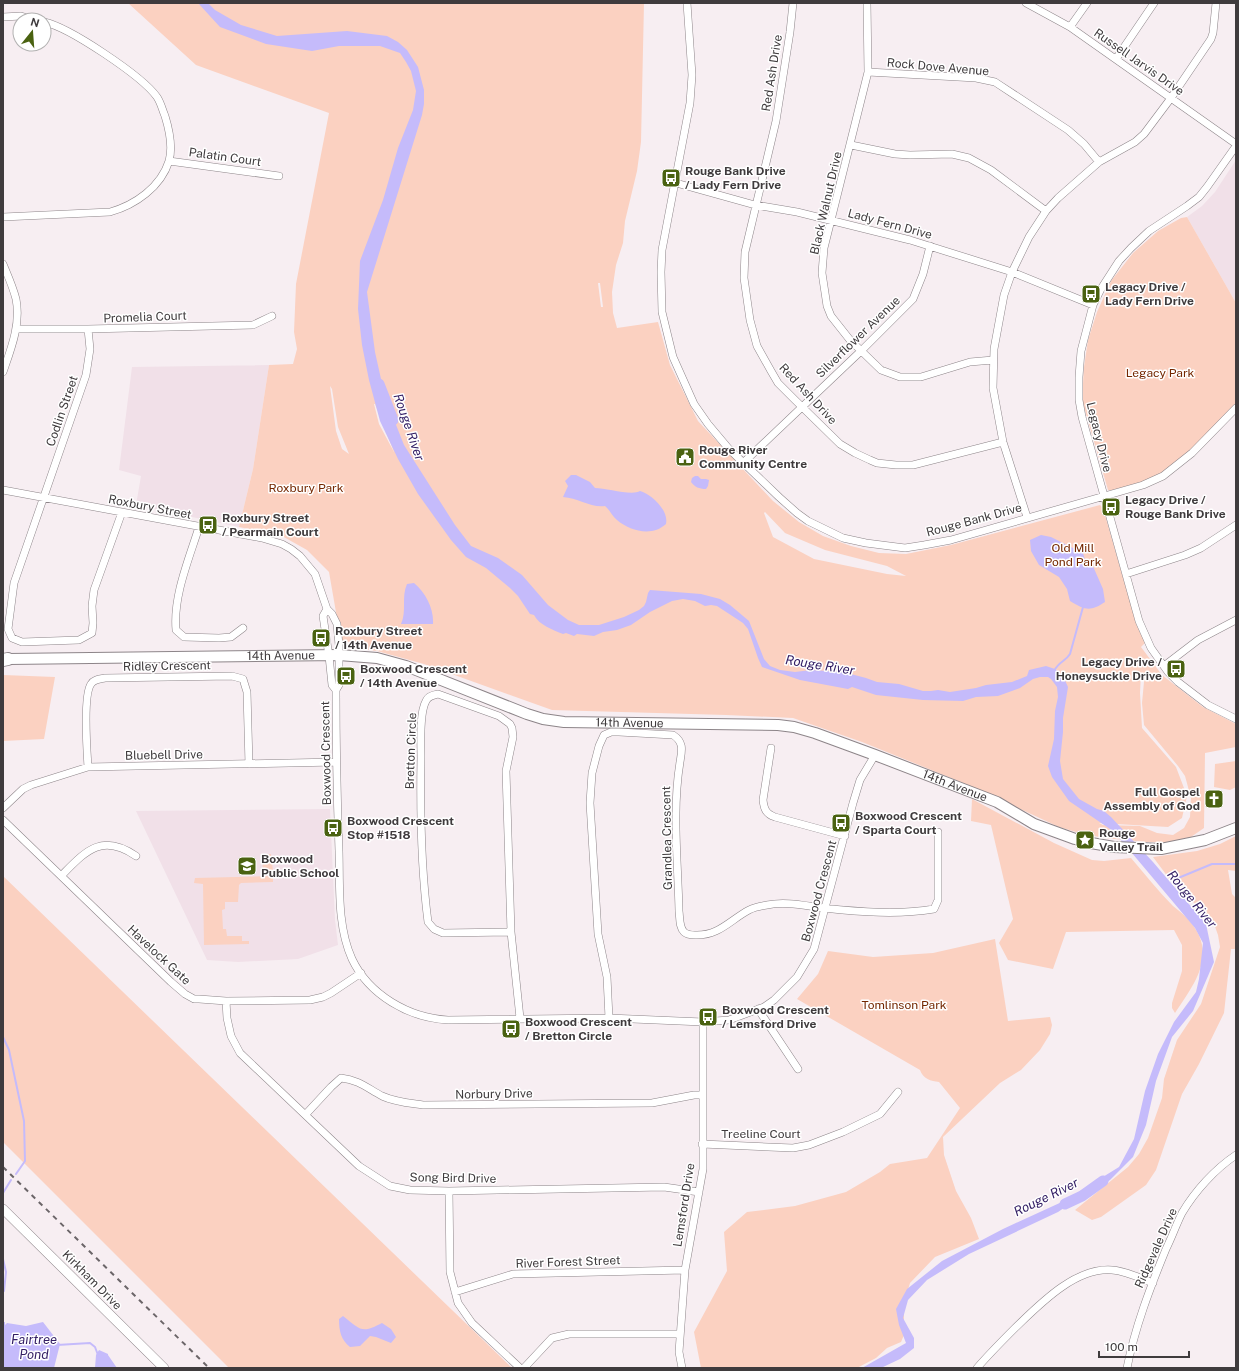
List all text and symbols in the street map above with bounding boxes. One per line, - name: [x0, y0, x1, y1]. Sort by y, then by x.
- north arrow: [12, 12, 52, 52]
- text: N: [29, 15, 41, 29]
- street label: Russell Jarvis Drive: [1091, 26, 1187, 98]
- street label: Red Ash Drive: [759, 33, 785, 112]
- street label: Rock Dove Avenue: [886, 56, 990, 78]
- street label: Palatin Court: [188, 145, 262, 169]
- street label: Black Walnut Drive: [807, 150, 845, 256]
- place label: Rouge Bank Drive / Lady Fern Drive: [685, 164, 786, 192]
- bus stop icon: Rouge Bank Drive / Lady Fern Drive: [660, 167, 682, 189]
- street label: Lady Fern Drive: [846, 206, 934, 242]
- place label: Legacy Drive / Lady Fern Drive: [1105, 280, 1194, 308]
- bus stop icon: Legacy Drive / Lady Fern Drive: [1080, 283, 1102, 305]
- street label: Silverflower Avenue: [813, 293, 903, 381]
- street label: Promelia Court: [103, 309, 187, 325]
- street label: Red Ash Drive: [776, 361, 840, 427]
- park label: Legacy Park: [1126, 366, 1195, 380]
- street label: Codlin Street: [43, 374, 81, 448]
- water label: Rouge River: [391, 391, 428, 463]
- street label: Legacy Drive: [1084, 400, 1115, 474]
- place label: Rouge River Community Centre: [699, 443, 807, 471]
- public building icon: Rouge River Community Centre: [674, 446, 696, 468]
- park label: Roxbury Park: [269, 481, 344, 495]
- street label: Roxbury Street: [107, 492, 193, 522]
- place label: Legacy Drive / Rouge Bank Drive: [1125, 493, 1226, 521]
- bus stop icon: Legacy Drive / Rouge Bank Drive: [1100, 496, 1122, 518]
- street label: Rouge Bank Drive: [925, 500, 1024, 540]
- place label: Roxbury Street / Pearmain Court: [222, 511, 319, 539]
- bus stop icon: Roxbury Street / Pearmain Court: [197, 514, 219, 536]
- park label: Old Mill Pond Park: [1045, 541, 1102, 569]
- place label: Roxbury Street / 14th Avenue: [335, 624, 422, 652]
- bus stop icon: Roxbury Street / 14th Avenue: [310, 627, 332, 649]
- street label: 14th Avenue: [247, 648, 315, 663]
- water label: Rouge River: [784, 652, 856, 678]
- place label: Legacy Drive / Honeysuckle Drive: [1056, 655, 1162, 683]
- street label: Ridley Crescent: [123, 658, 211, 674]
- bus stop icon: Legacy Drive / Honeysuckle Drive: [1165, 658, 1187, 680]
- place label: Boxwood Crescent / 14th Avenue: [360, 662, 467, 690]
- bus stop icon: Boxwood Crescent / 14th Avenue: [335, 665, 357, 687]
- street label: Boxwood Crescent: [318, 700, 334, 805]
- street label: Bretton Circle: [403, 712, 419, 790]
- street label: 14th Avenue: [595, 715, 664, 730]
- street label: Bluebell Drive: [125, 747, 203, 763]
- street label: 14th Avenue: [921, 767, 990, 805]
- place label: Full Gospel Assembly of God: [1103, 785, 1200, 813]
- street label: Grandlea Crescent: [659, 786, 675, 890]
- church icon: Full Gospel Assembly of God: [1203, 788, 1225, 810]
- place label: Boxwood Crescent / Sparta Court: [855, 809, 962, 837]
- bus stop icon: Boxwood Crescent / Sparta Court: [830, 812, 852, 834]
- place label: Boxwood Crescent Stop #1518: [347, 814, 454, 842]
- bus stop icon: Boxwood Crescent Stop #1518: [322, 817, 344, 839]
- place label: Rouge Valley Trail: [1099, 826, 1163, 854]
- place icon: Rouge Valley Trail: [1074, 829, 1096, 851]
- street label: Boxwood Crescent: [799, 838, 839, 943]
- place label: Boxwood Public School: [261, 852, 339, 880]
- school or university icon: Boxwood Public School: [236, 855, 258, 877]
- water label: Rouge River: [1164, 867, 1220, 931]
- street label: Havelock Gate: [125, 922, 194, 988]
- park label: Tomlinson Park: [861, 998, 947, 1012]
- place label: Boxwood Crescent / Lemsford Drive: [722, 1003, 829, 1031]
- bus stop icon: Boxwood Crescent / Lemsford Drive: [697, 1006, 719, 1028]
- place label: Boxwood Crescent / Bretton Circle: [525, 1015, 632, 1043]
- bus stop icon: Boxwood Crescent / Bretton Circle: [500, 1018, 522, 1040]
- street label: Norbury Drive: [455, 1086, 533, 1102]
- street label: Treeline Court: [721, 1127, 801, 1141]
- street label: Lemsford Drive: [670, 1162, 698, 1248]
- street label: Song Bird Drive: [410, 1170, 497, 1186]
- water label: Rouge River: [1011, 1175, 1081, 1219]
- street label: Ridgevale Drive: [1132, 1206, 1180, 1290]
- street label: Kirkham Drive: [59, 1247, 125, 1313]
- street label: River Forest Street: [515, 1253, 621, 1271]
- water label: Fairtree Pond: [11, 1332, 57, 1362]
- scale bar: [1099, 1333, 1189, 1359]
- text: 100 m: [1105, 1340, 1138, 1354]

